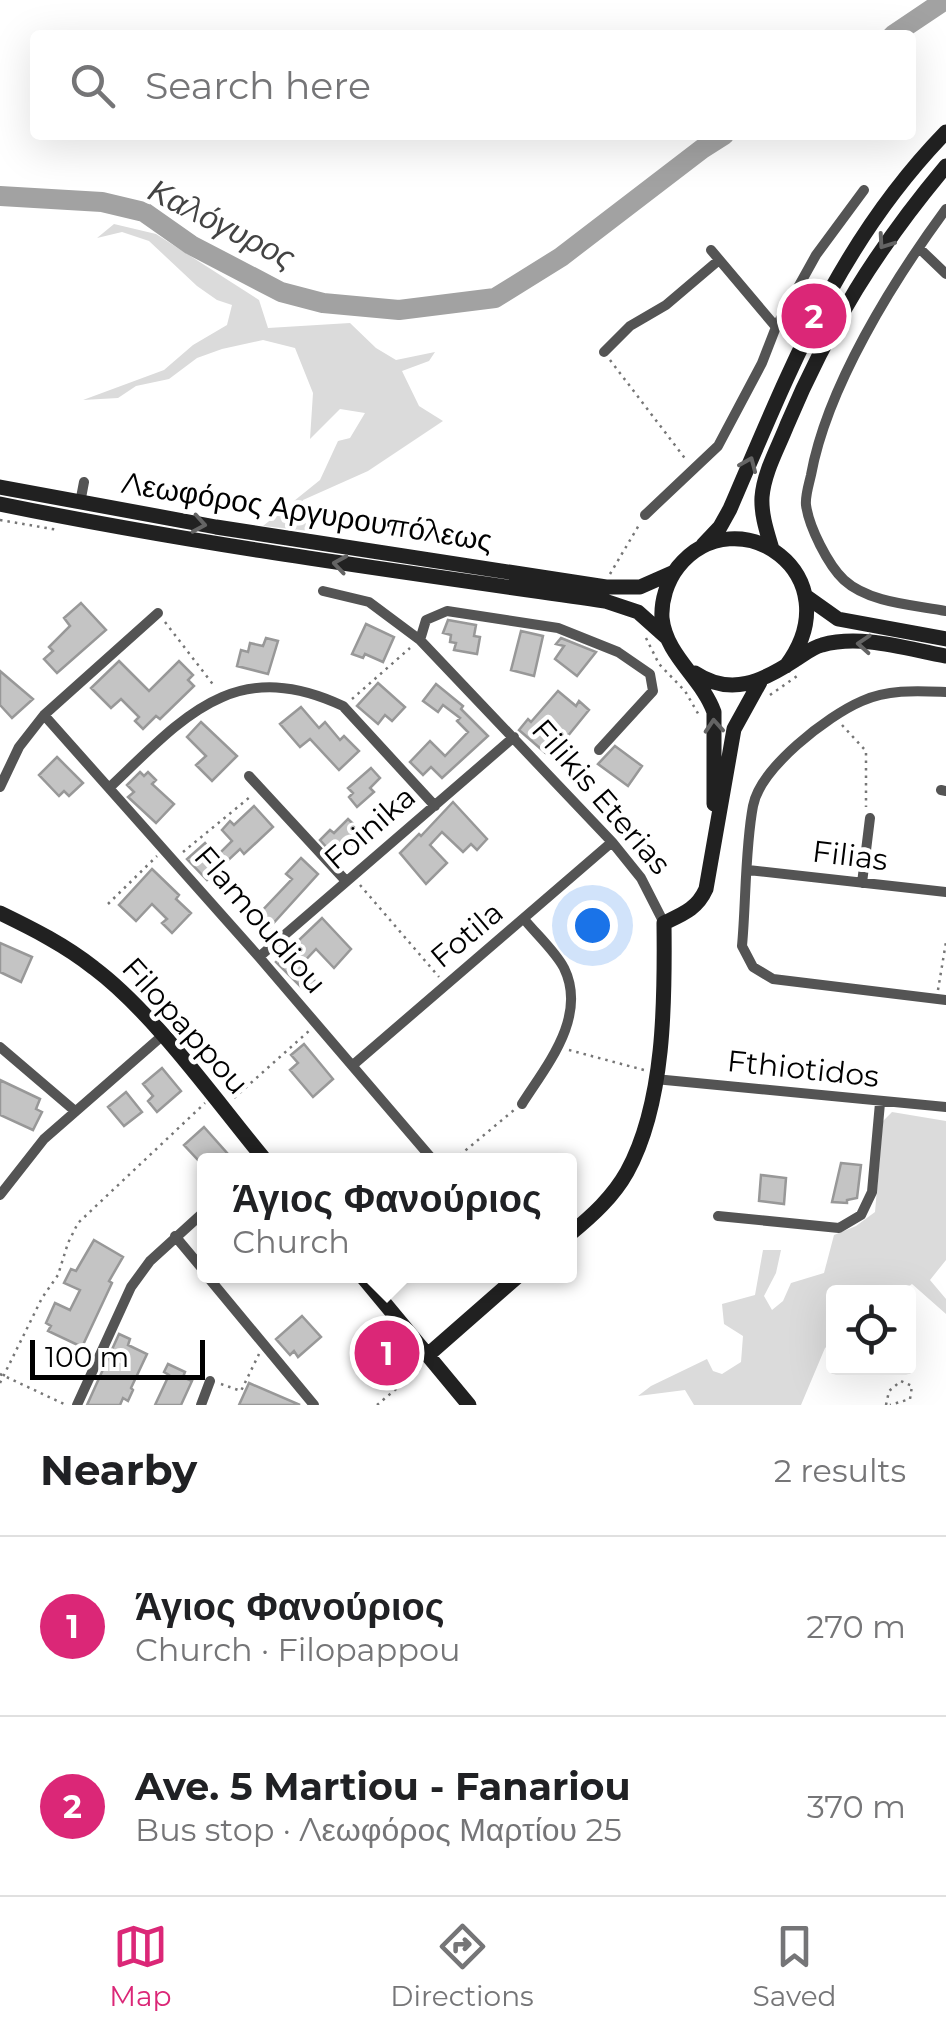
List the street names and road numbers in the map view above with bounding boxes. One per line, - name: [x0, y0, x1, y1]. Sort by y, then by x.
- street label: Λεωφόρος Αργυρουπόλεως: [119, 464, 495, 559]
- street label: Filikis Eterias: [524, 712, 679, 882]
- street label: Foinika: [316, 778, 423, 877]
- street label: Filias: [810, 833, 890, 878]
- street label: Flamoudiou: [186, 838, 334, 1001]
- street label: Fotila: [423, 894, 510, 976]
- street label: Filopappou: [114, 950, 257, 1102]
- street label: Fthiotidos: [725, 1042, 881, 1095]

